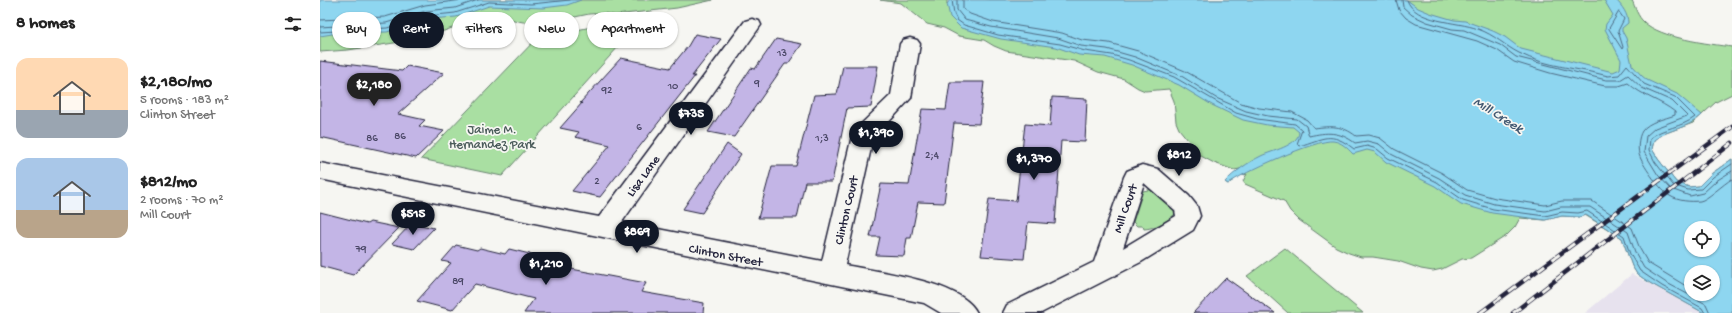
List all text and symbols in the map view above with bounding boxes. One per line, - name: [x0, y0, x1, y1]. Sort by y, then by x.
- chip: Buy: [332, 12, 381, 48]
- chip: Rent: [389, 12, 444, 48]
- chip: Filters: [452, 12, 516, 48]
- chip: New: [524, 12, 579, 48]
- chip: Apartment: [587, 12, 678, 48]
- icon: filters: [282, 13, 304, 35]
- text: 8 homes: [16, 14, 74, 34]
- house number: 13: [776, 48, 787, 60]
- text: $2,180/mo: [140, 73, 212, 93]
- pin: $2,180: [341, 73, 407, 107]
- icon: home: [48, 74, 96, 122]
- text: $2,180: [356, 78, 392, 93]
- house number: 9: [753, 78, 760, 90]
- house number: 10: [667, 81, 678, 93]
- house number: 92: [601, 85, 613, 97]
- text: 5 rooms · 183 m²: [140, 93, 229, 108]
- water label: Mill Creek: [1470, 94, 1527, 139]
- pin: $735: [667, 102, 715, 136]
- text: $735: [678, 107, 704, 122]
- text: Clinton Street: [140, 108, 215, 123]
- pin: $1,390: [843, 121, 909, 155]
- house number: 6: [636, 122, 642, 134]
- park label: Jaime M. Hernandez Park: [449, 123, 536, 153]
- text: $1,390: [858, 126, 894, 141]
- house number: 86: [394, 131, 406, 143]
- house number: 86: [366, 133, 378, 145]
- house number: 1;3: [814, 133, 829, 145]
- pin: $812: [1155, 143, 1203, 177]
- pin: $1,370: [1001, 147, 1067, 181]
- text: $812: [1167, 148, 1191, 163]
- house number: 2;4: [925, 150, 940, 162]
- text: $1,370: [1016, 152, 1052, 167]
- street label: Lisa Lane: [624, 153, 664, 200]
- text: $812/mo: [140, 173, 197, 193]
- street label: Clinton Court: [832, 173, 863, 246]
- icon: home: [48, 174, 96, 222]
- house number: 2: [594, 176, 600, 188]
- street label: Mill Court: [1111, 181, 1142, 235]
- text: 2 rooms · 70 m²: [140, 193, 223, 208]
- pin: $515: [389, 202, 437, 236]
- text: $515: [401, 207, 425, 222]
- text: Mill Court: [140, 208, 190, 223]
- pin: $869: [613, 220, 661, 254]
- map controls: [1684, 221, 1720, 301]
- button: locate: [1684, 221, 1720, 257]
- text: $869: [624, 225, 650, 240]
- street label: Clinton Street: [687, 242, 765, 271]
- house number: 79: [354, 244, 367, 256]
- pin: $1,210: [513, 252, 579, 286]
- text: $1,210: [529, 257, 563, 272]
- button: layers: [1684, 265, 1720, 301]
- house number: 89: [452, 276, 464, 288]

